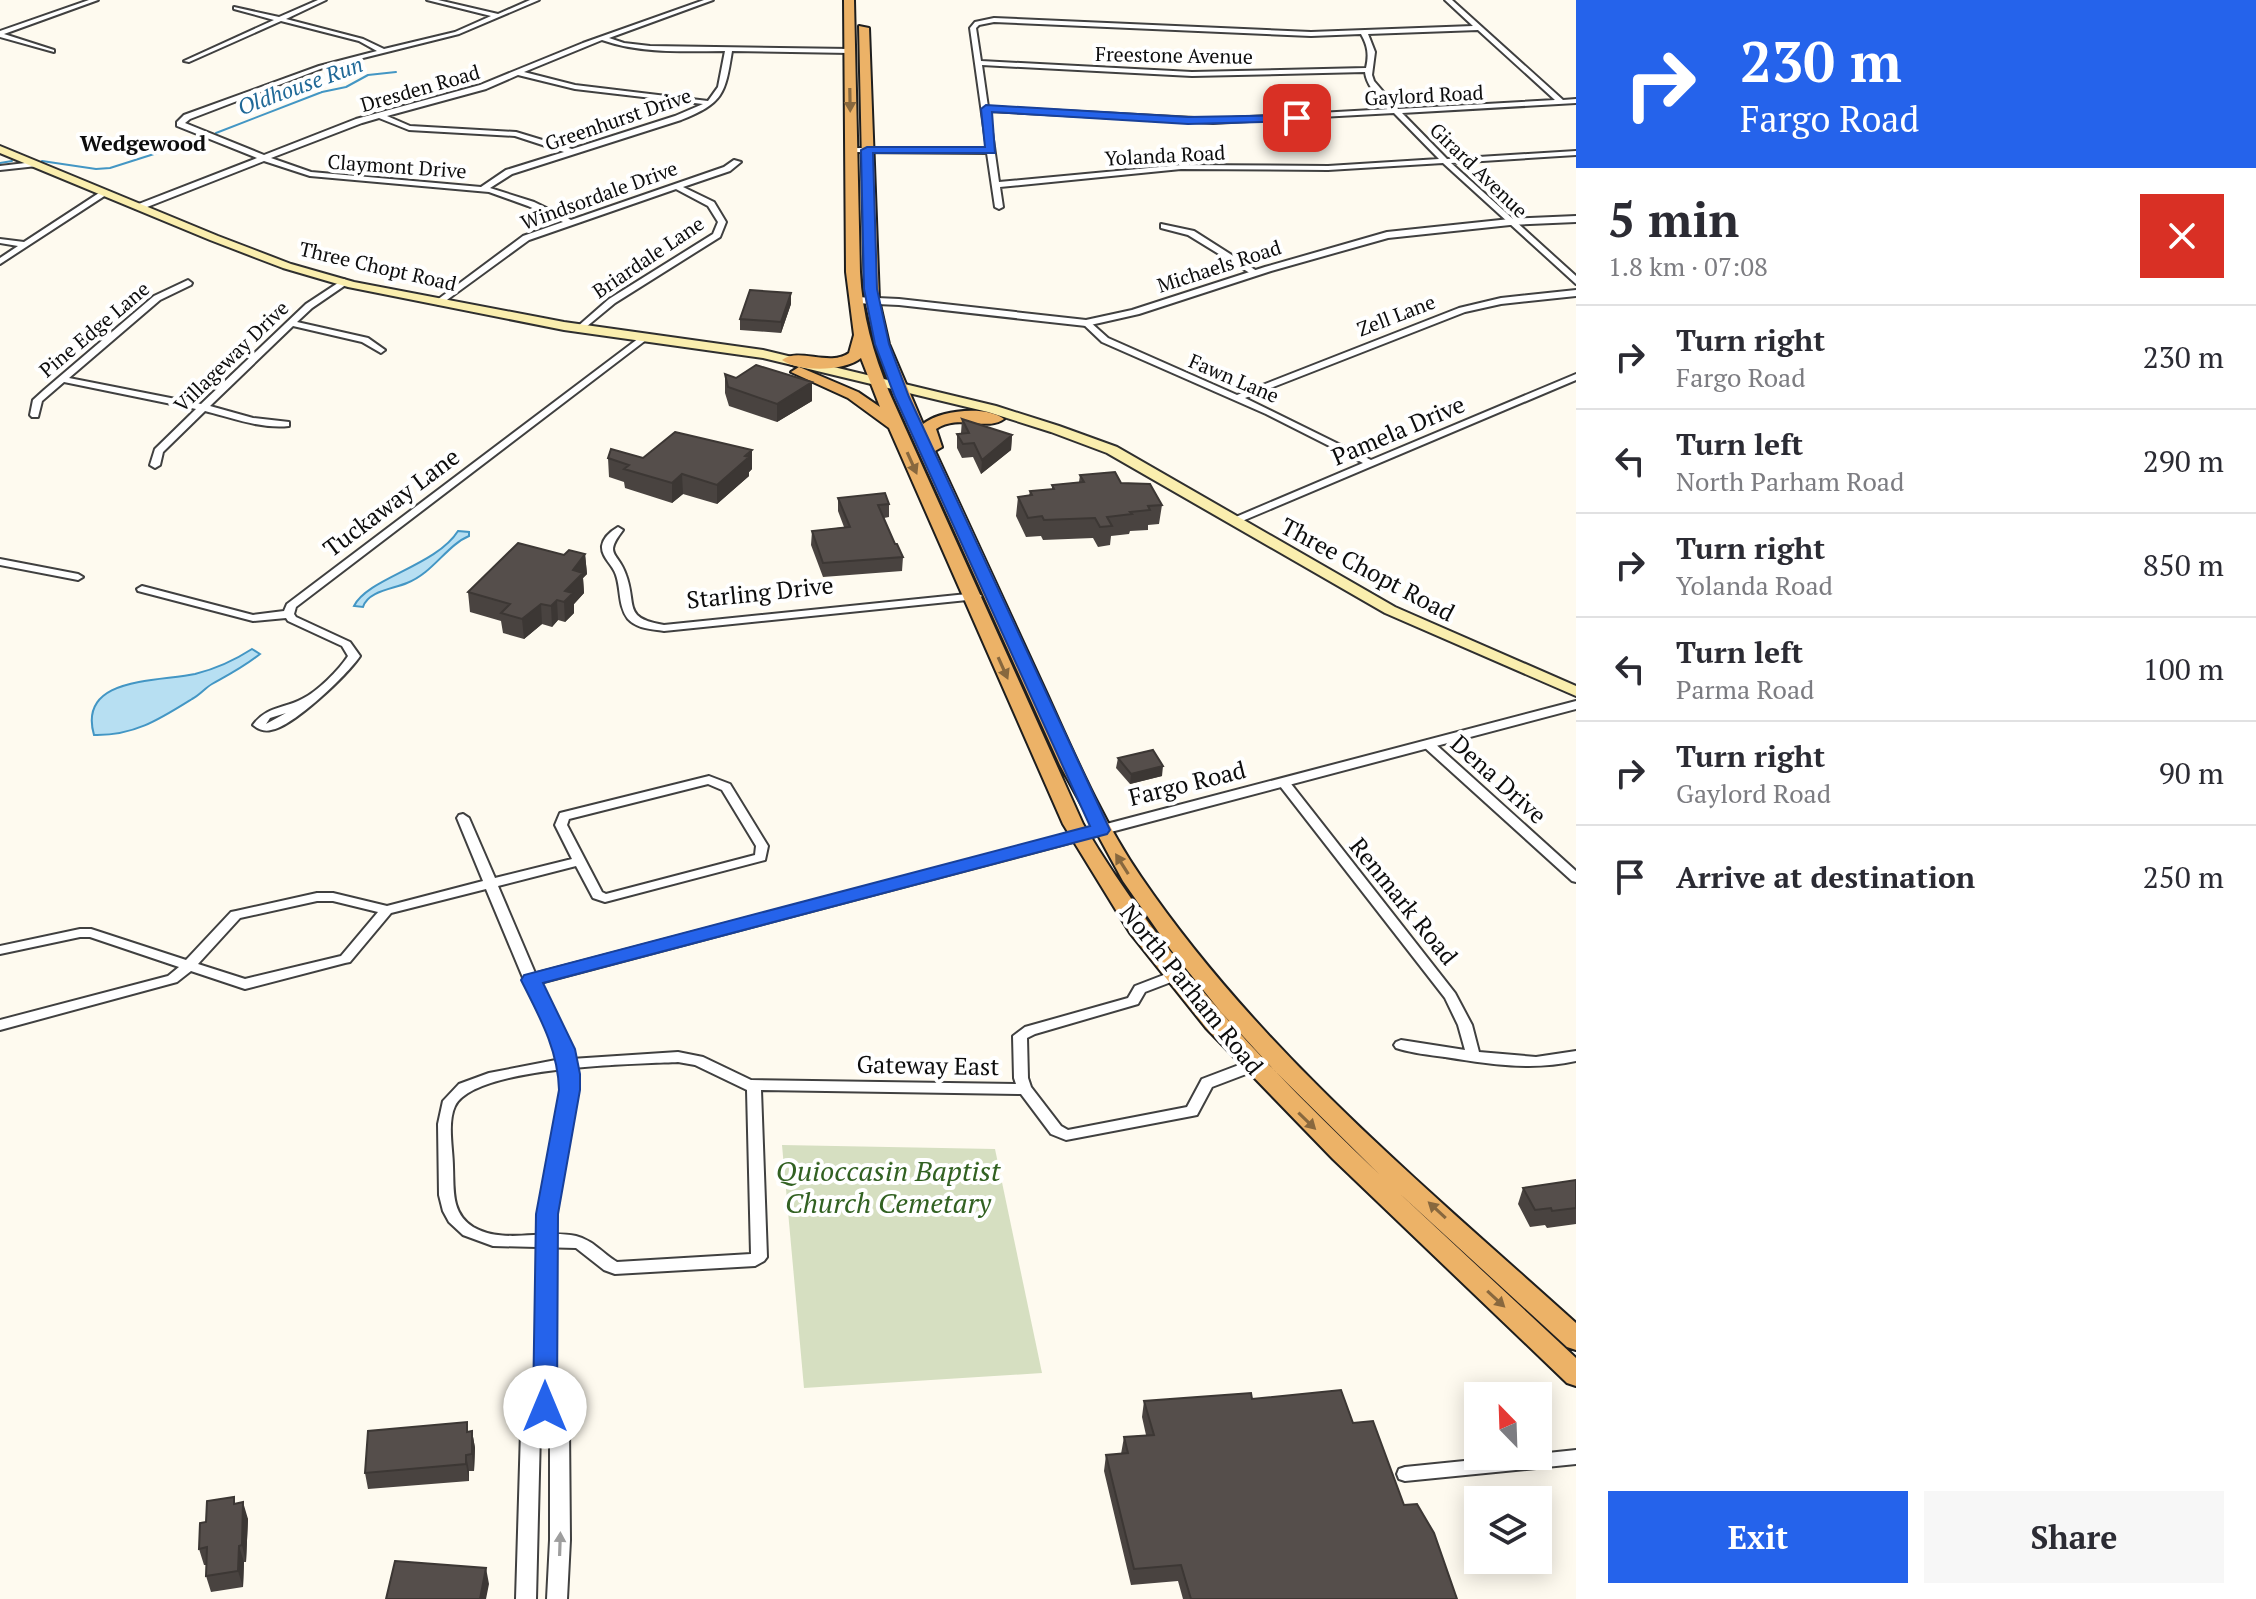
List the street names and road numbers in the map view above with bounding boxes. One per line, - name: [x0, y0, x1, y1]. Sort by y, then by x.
- street label: Freestone Avenue: [1095, 40, 1253, 70]
- street label: Dresden Road: [357, 58, 483, 118]
- street label: Gaylord Road: [1364, 78, 1484, 112]
- street label: Greenhurst Drive: [541, 81, 695, 157]
- street label: Girard Avenue: [1424, 116, 1534, 224]
- street label: Yolanda Road: [1104, 138, 1226, 172]
- street label: Claymont Drive: [327, 148, 467, 184]
- street label: Windsordale Drive: [517, 154, 681, 236]
- street label: Briardale Lane: [587, 210, 709, 304]
- street label: Michaels Road: [1154, 233, 1284, 299]
- street label: Three Chopt Road: [297, 235, 459, 297]
- street label: Pine Edge Lane: [33, 275, 155, 383]
- street label: Zell Lane: [1353, 288, 1439, 342]
- street label: Villageway Drive: [168, 294, 294, 418]
- street label: Fawn Lane: [1185, 347, 1283, 409]
- street label: Pamela Drive: [1327, 388, 1469, 472]
- street label: Tuckaway Lane: [316, 440, 466, 564]
- street label: Three Chopt Road: [1275, 510, 1461, 628]
- street label: Starling Drive: [685, 568, 835, 616]
- street label: Dena Drive: [1444, 727, 1554, 831]
- street label: Fargo Road: [1125, 753, 1249, 813]
- street label: Renmark Road: [1343, 831, 1465, 971]
- street label: North Parham Road: [1113, 897, 1271, 1081]
- street label: Gateway East: [856, 1048, 1000, 1082]

